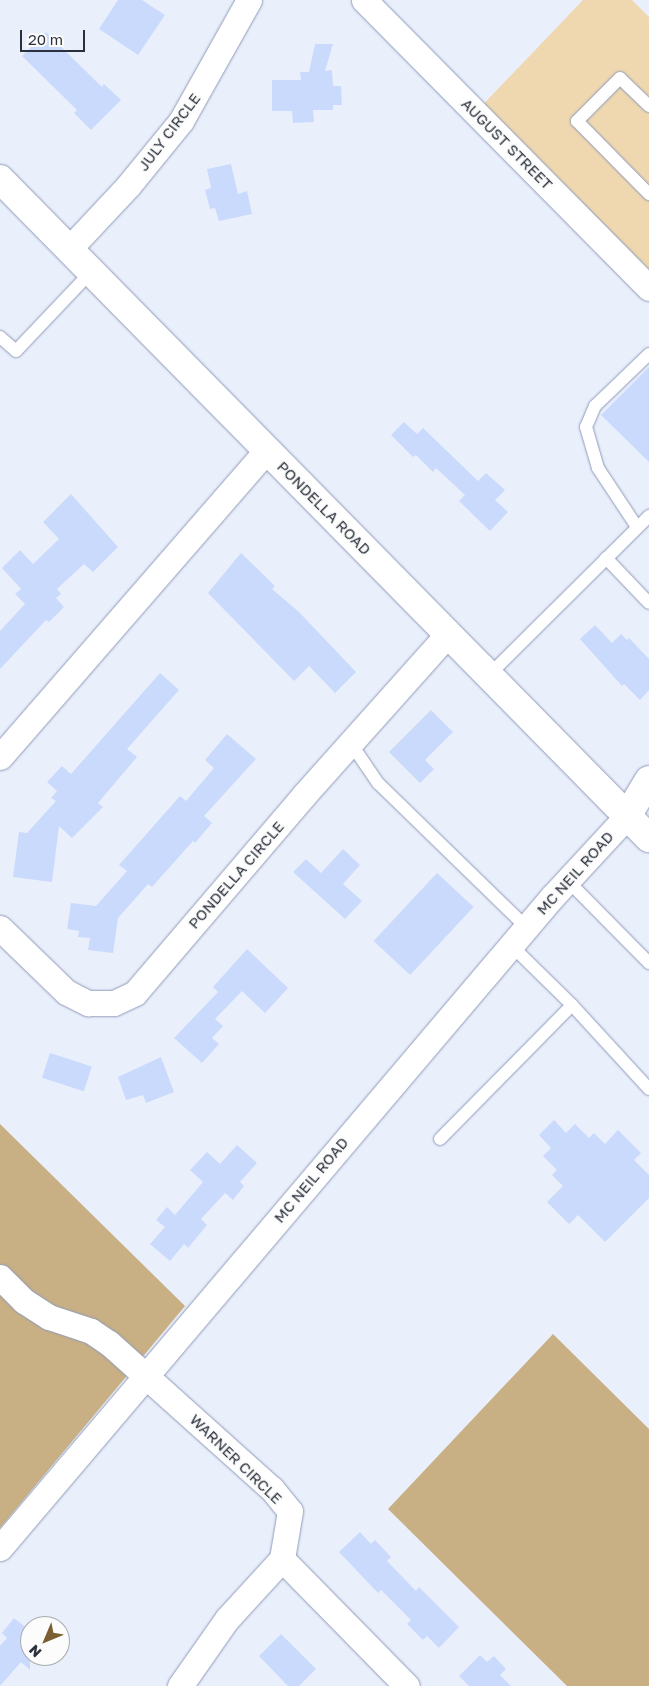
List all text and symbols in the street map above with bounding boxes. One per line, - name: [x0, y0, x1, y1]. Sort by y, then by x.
- scale bar: [22, 20, 88, 52]
- text: 20 m: [28, 30, 63, 48]
- street label: JULY CIRCLE: [134, 90, 204, 174]
- street label: AUGUST STREET: [458, 95, 556, 193]
- street label: PONDELLA ROAD: [273, 457, 375, 559]
- street label: PONDELLA CIRCLE: [184, 818, 288, 932]
- street label: MC NEIL ROAD: [533, 828, 617, 918]
- street label: MC NEIL ROAD: [270, 1134, 352, 1226]
- street label: WARNER CIRCLE: [186, 1410, 286, 1508]
- north arrow: [20, 1616, 70, 1666]
- text: N: [25, 1641, 45, 1661]

